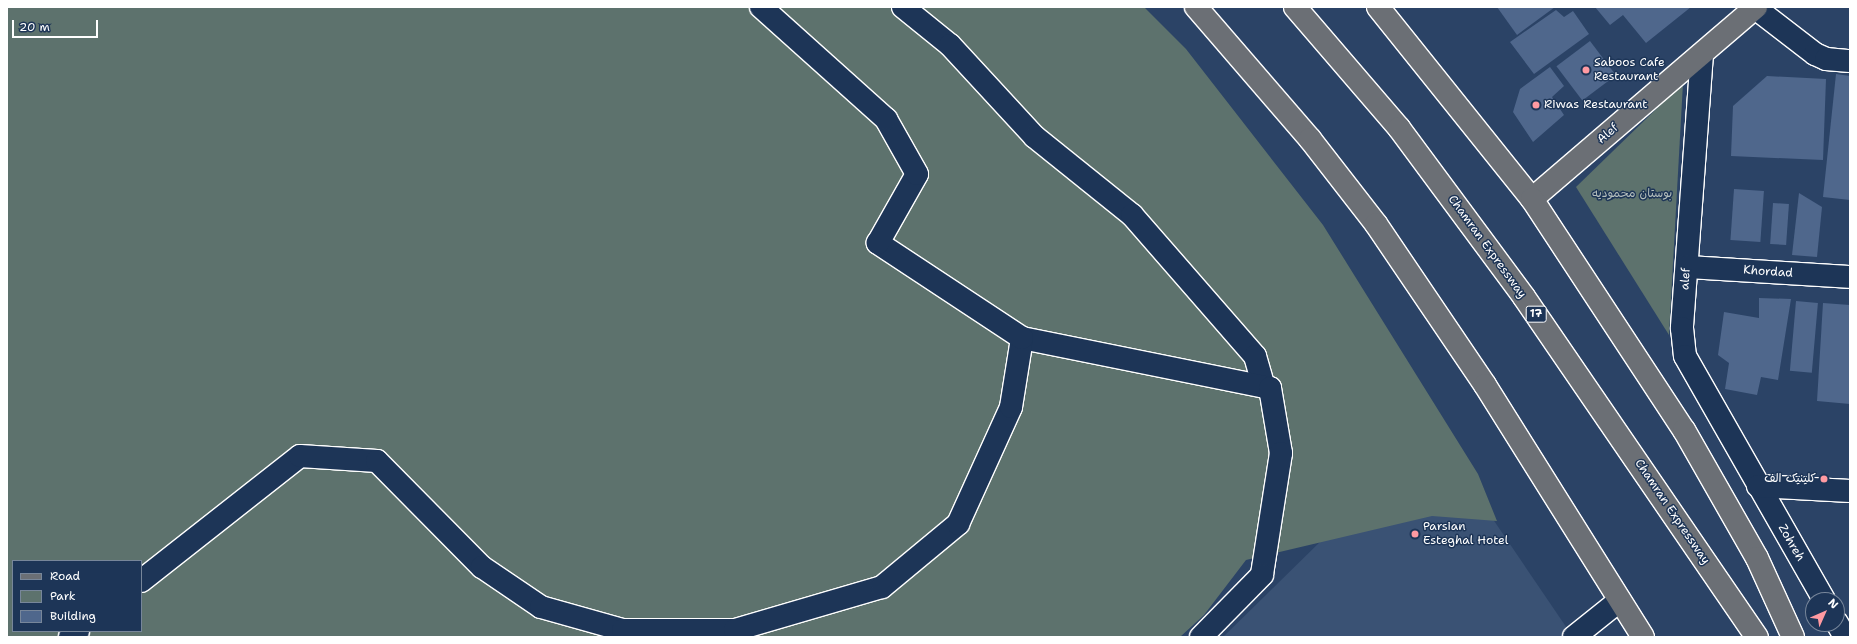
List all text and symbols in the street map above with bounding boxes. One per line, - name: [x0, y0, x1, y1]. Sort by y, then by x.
- scale bar: [14, 12, 100, 38]
- text: 20 m: [19, 19, 50, 35]
- place label: Saboos Cafe Restaurant: [1594, 56, 1665, 84]
- marker: Saboos Cafe Restaurant: [1581, 65, 1591, 75]
- place label: Riwas Restaurant: [1544, 98, 1648, 112]
- marker: Riwas Restaurant: [1531, 100, 1541, 110]
- street label: Alef: [1594, 121, 1622, 147]
- park label: بوستان محمودیه: [1592, 187, 1672, 201]
- street label: Chamran Expressway: [1445, 193, 1529, 301]
- street label: Khordad: [1743, 263, 1793, 281]
- street label: alef: [1678, 268, 1694, 290]
- road number: 17: [1525, 305, 1547, 323]
- street label: Chamran Expressway: [1631, 457, 1713, 567]
- place label: کلینیک الف: [1764, 472, 1816, 486]
- marker: کلینیک الف: [1819, 474, 1829, 484]
- place label: Parsian Esteghal Hotel: [1423, 520, 1508, 548]
- street label: Zohreh: [1775, 522, 1807, 564]
- marker: Parsian Esteghal Hotel: [1410, 529, 1420, 539]
- legend: [12, 560, 142, 632]
- text: Road: [50, 568, 80, 584]
- text: Park: [50, 588, 76, 604]
- north arrow: [1805, 592, 1845, 632]
- text: N: [1825, 595, 1842, 612]
- text: Building: [50, 608, 96, 624]

